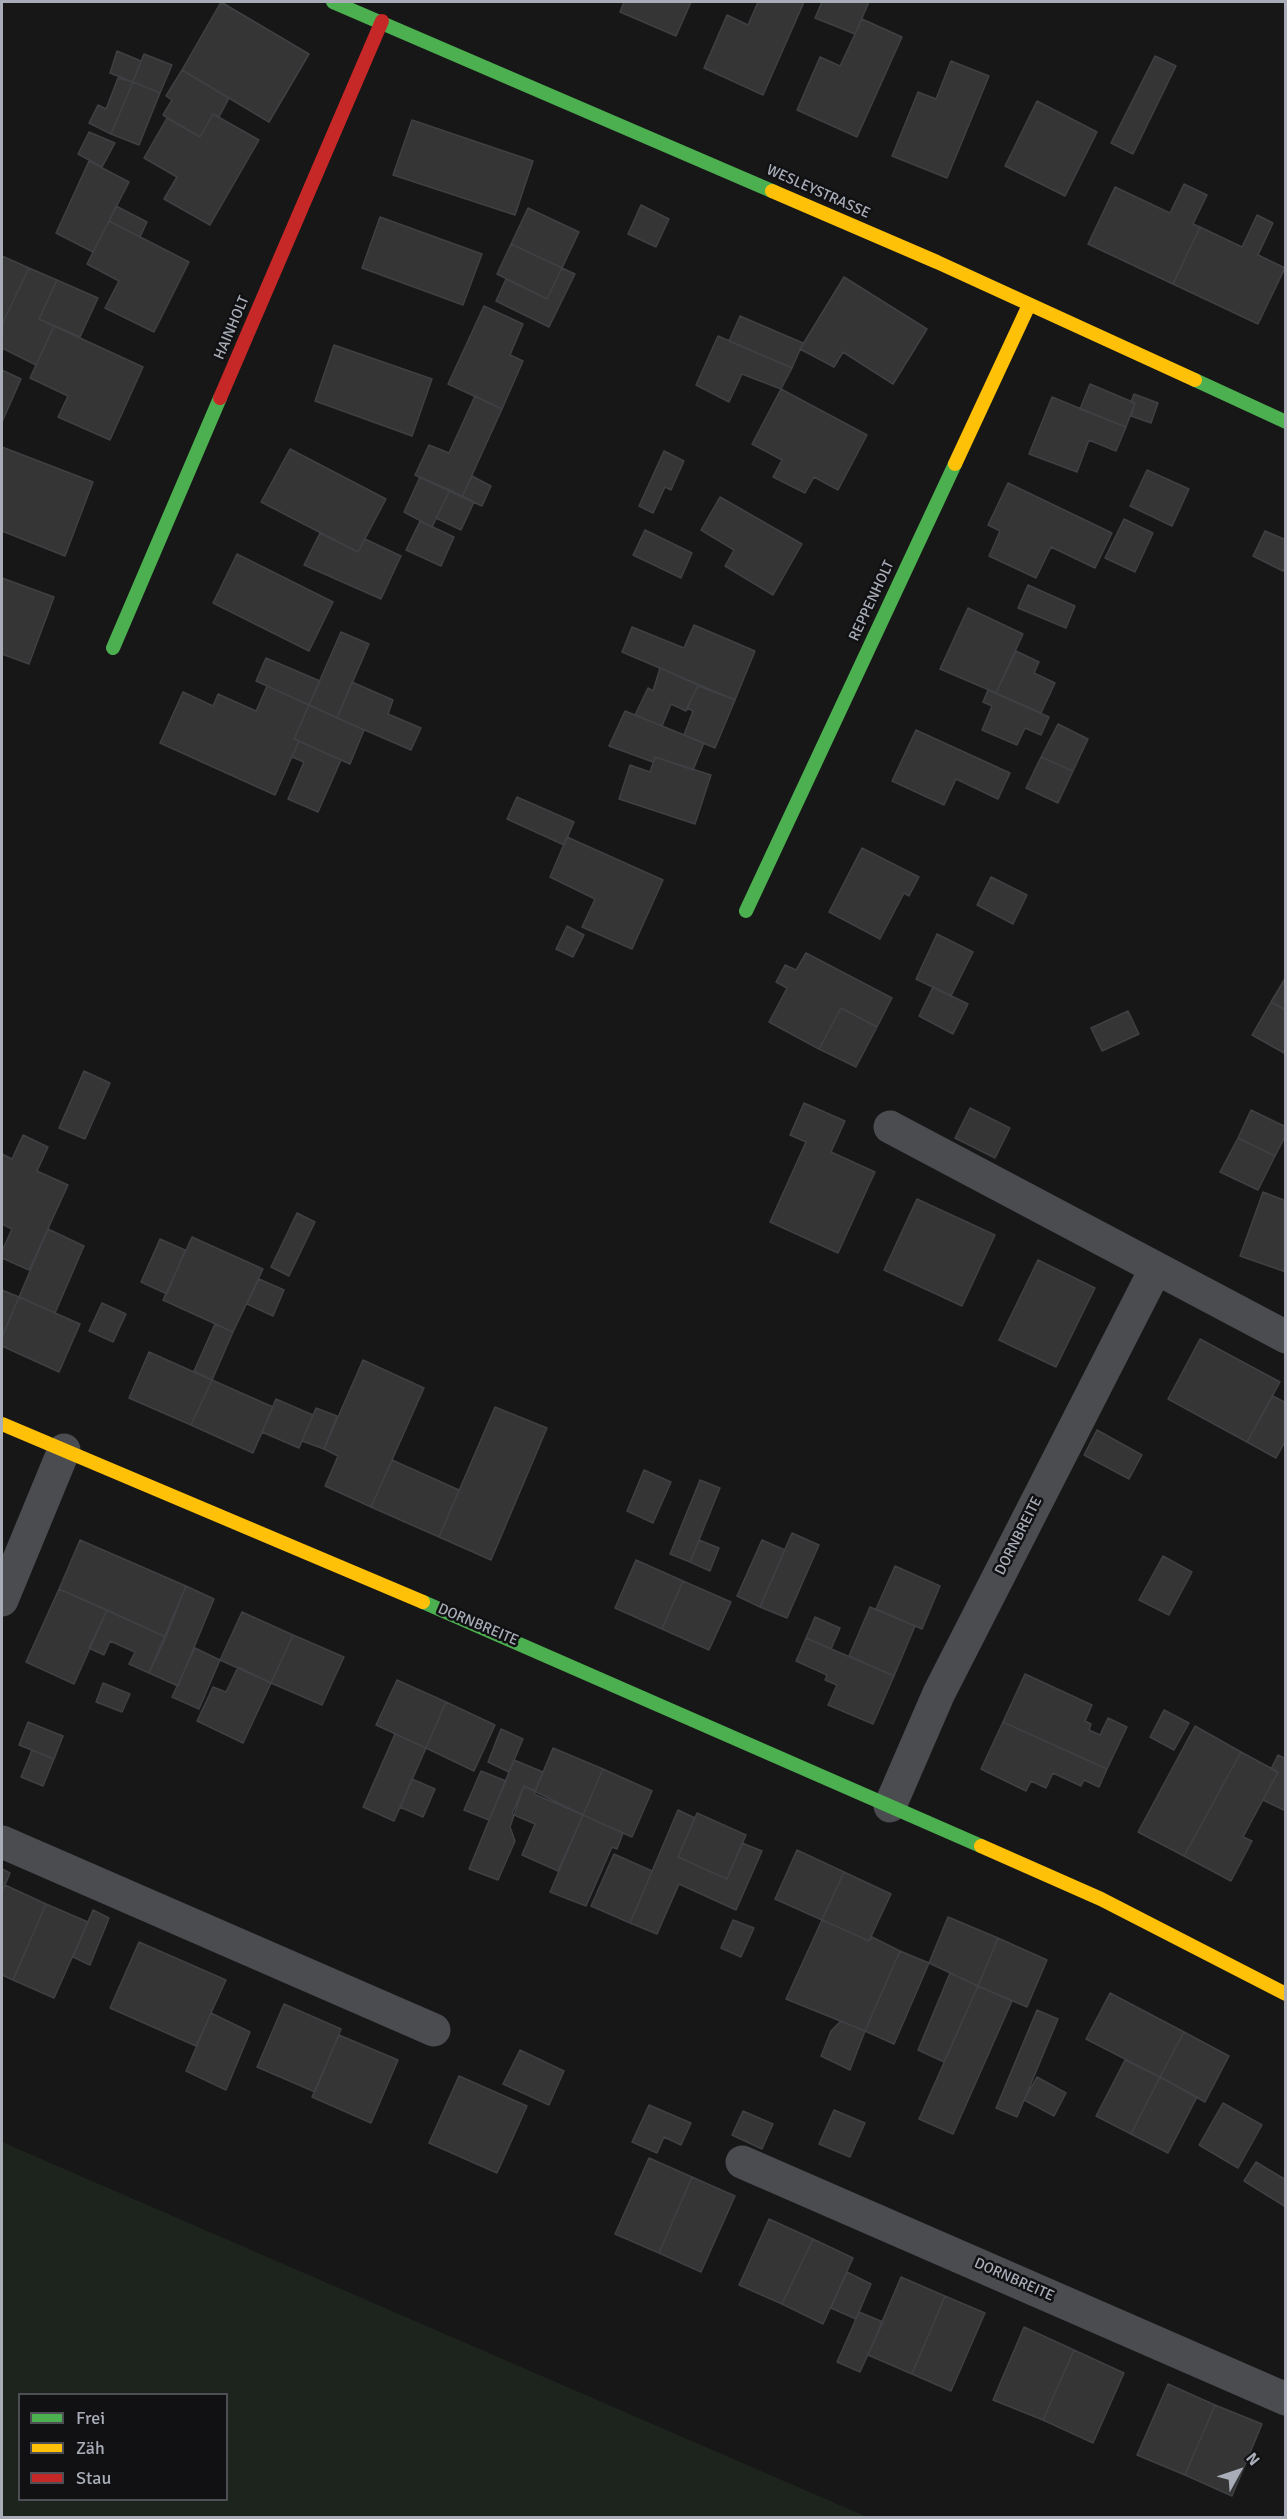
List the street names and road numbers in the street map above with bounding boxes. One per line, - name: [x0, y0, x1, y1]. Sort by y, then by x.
- street label: WESLEYSTRASSE: [763, 161, 873, 223]
- street label: HAINHOLT: [211, 293, 253, 363]
- street label: REPPENHOLT: [846, 558, 898, 644]
- street label: DORNBREITE: [992, 1494, 1046, 1578]
- street label: DORNBREITE: [435, 1600, 521, 1650]
- street label: DORNBREITE: [971, 2254, 1057, 2306]

